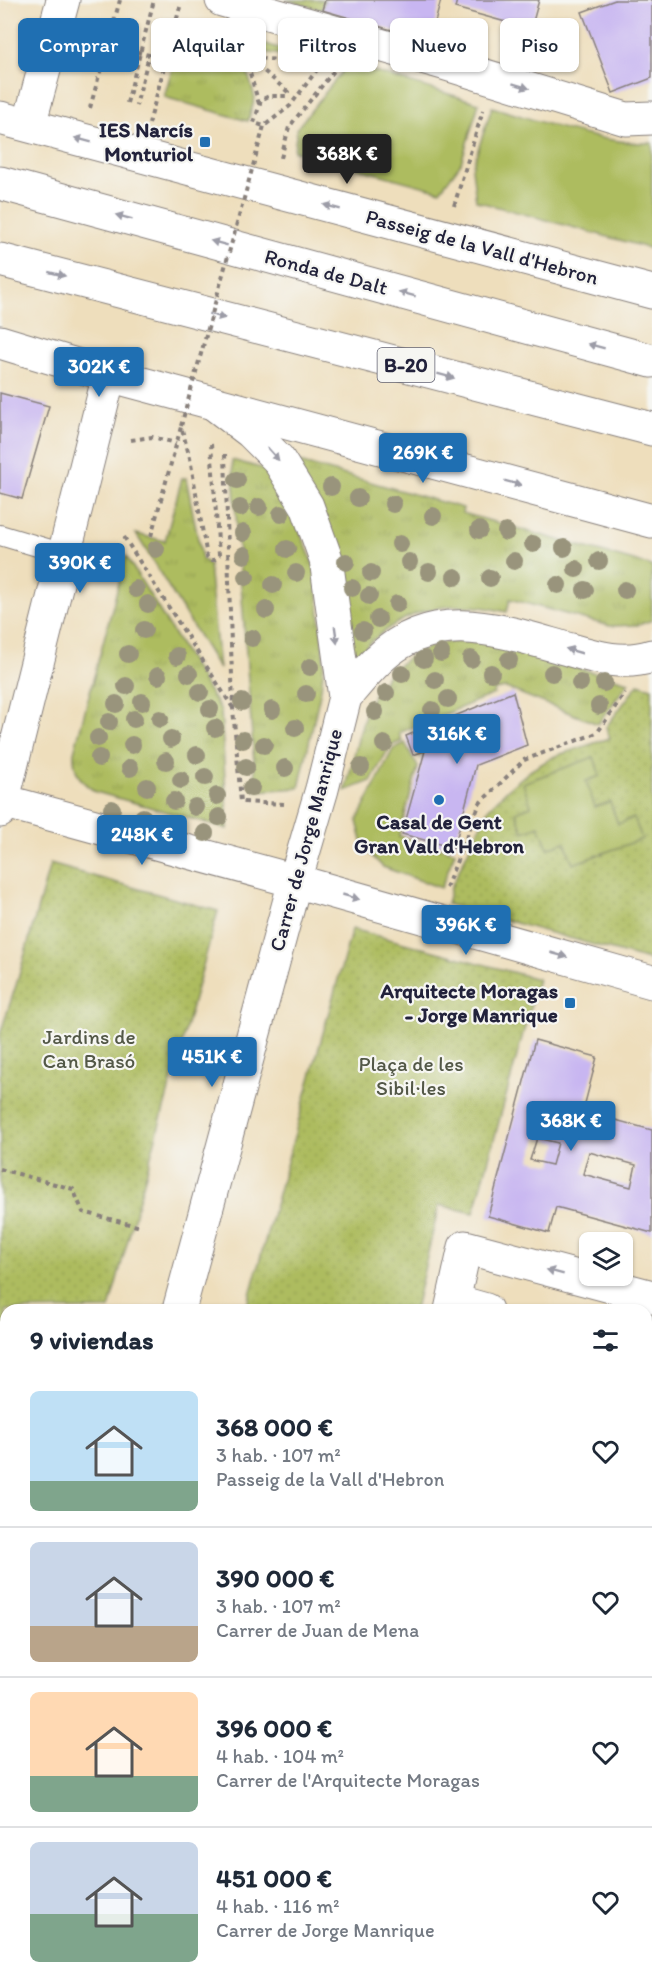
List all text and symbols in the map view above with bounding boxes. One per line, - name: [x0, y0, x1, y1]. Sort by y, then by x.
- chip: Comprar: [18, 18, 139, 72]
- chip: Alquilar: [151, 18, 266, 72]
- chip: Filtros: [278, 18, 378, 72]
- chip: Nuevo: [390, 18, 488, 72]
- chip: Piso: [500, 18, 579, 72]
- one-way arrow: [512, 82, 530, 91]
- place label: IES Narcís Monturiol: [99, 117, 194, 166]
- pin: 368K €: [298, 134, 396, 185]
- one-way arrow: [73, 135, 91, 144]
- marker: IES Narcís Monturiol: [198, 135, 212, 149]
- text: 368K €: [316, 141, 378, 165]
- one-way arrow: [322, 202, 340, 211]
- street label: Passeig de la Vall d'Hebron: [363, 203, 601, 290]
- one-way arrow: [115, 212, 133, 221]
- one-way arrow: [210, 238, 228, 247]
- street label: Ronda de Dalt: [262, 243, 391, 300]
- one-way arrow: [48, 270, 66, 279]
- one-way arrow: [398, 289, 417, 299]
- one-way arrow: [208, 311, 226, 321]
- one-way arrow: [586, 340, 605, 350]
- pin: 302K €: [50, 347, 148, 398]
- road number: B-20: [378, 348, 434, 382]
- text: 302K €: [68, 354, 130, 378]
- one-way arrow: [437, 371, 455, 381]
- pin: 269K €: [374, 433, 472, 484]
- text: 269K €: [393, 440, 453, 464]
- one-way arrow: [266, 446, 279, 461]
- one-way arrow: [504, 478, 522, 488]
- pin: 390K €: [31, 543, 129, 594]
- text: 390K €: [49, 550, 111, 574]
- one-way arrow: [332, 625, 341, 644]
- one-way arrow: [565, 646, 583, 655]
- pin: 316K €: [408, 714, 506, 765]
- text: 316K €: [427, 721, 487, 745]
- street label: Carrer de Jorge Manrique: [264, 726, 347, 954]
- marker: Casal de Gent Gran Vall d'Hebron: [432, 793, 446, 807]
- place label: Casal de Gent Gran Vall d'Hebron: [354, 809, 525, 858]
- pin: 248K €: [93, 815, 191, 866]
- text: 248K €: [111, 822, 173, 846]
- one-way arrow: [342, 893, 360, 902]
- pin: 396K €: [417, 905, 515, 956]
- text: 396K €: [436, 912, 496, 936]
- one-way arrow: [550, 951, 568, 961]
- place label: Arquitecte Moragas - Jorge Manrique: [380, 978, 558, 1028]
- marker: Arquitecte Moragas - Jorge Manrique: [563, 996, 577, 1010]
- park label: Jardins de Can Brasó: [42, 1024, 136, 1073]
- pin: 451K €: [163, 1037, 261, 1088]
- text: 451K €: [182, 1044, 242, 1068]
- park label: Plaça de les Sibil·les: [358, 1051, 464, 1100]
- pin: 368K €: [522, 1101, 620, 1152]
- text: 368K €: [540, 1108, 602, 1132]
- map controls: [579, 1232, 633, 1286]
- button: layers: [579, 1232, 633, 1286]
- one-way arrow: [546, 1266, 564, 1276]
- text: 9 viviendas: [30, 1324, 154, 1356]
- icon: filters: [589, 1324, 622, 1357]
- text: 368 000 €: [216, 1411, 333, 1443]
- icon: home: [78, 1415, 150, 1487]
- icon: heart: [589, 1435, 622, 1468]
- text: 3 hab. · 107 m²: [216, 1443, 341, 1467]
- text: Passeig de la Vall d'Hebron: [216, 1467, 444, 1491]
- text: 390 000 €: [216, 1562, 334, 1594]
- icon: home: [78, 1566, 150, 1638]
- icon: heart: [589, 1586, 622, 1619]
- text: 3 hab. · 107 m²: [216, 1594, 341, 1618]
- text: Carrer de Juan de Mena: [216, 1618, 419, 1642]
- text: 396 000 €: [216, 1712, 332, 1744]
- icon: home: [78, 1716, 150, 1788]
- icon: heart: [589, 1736, 622, 1769]
- text: 4 hab. · 104 m²: [216, 1744, 344, 1768]
- text: Carrer de l'Arquitecte Moragas: [216, 1768, 480, 1792]
- text: 451 000 €: [216, 1862, 332, 1894]
- icon: home: [78, 1866, 150, 1938]
- icon: heart: [589, 1886, 622, 1919]
- text: 4 hab. · 116 m²: [216, 1894, 340, 1918]
- text: Carrer de Jorge Manrique: [216, 1918, 435, 1942]

